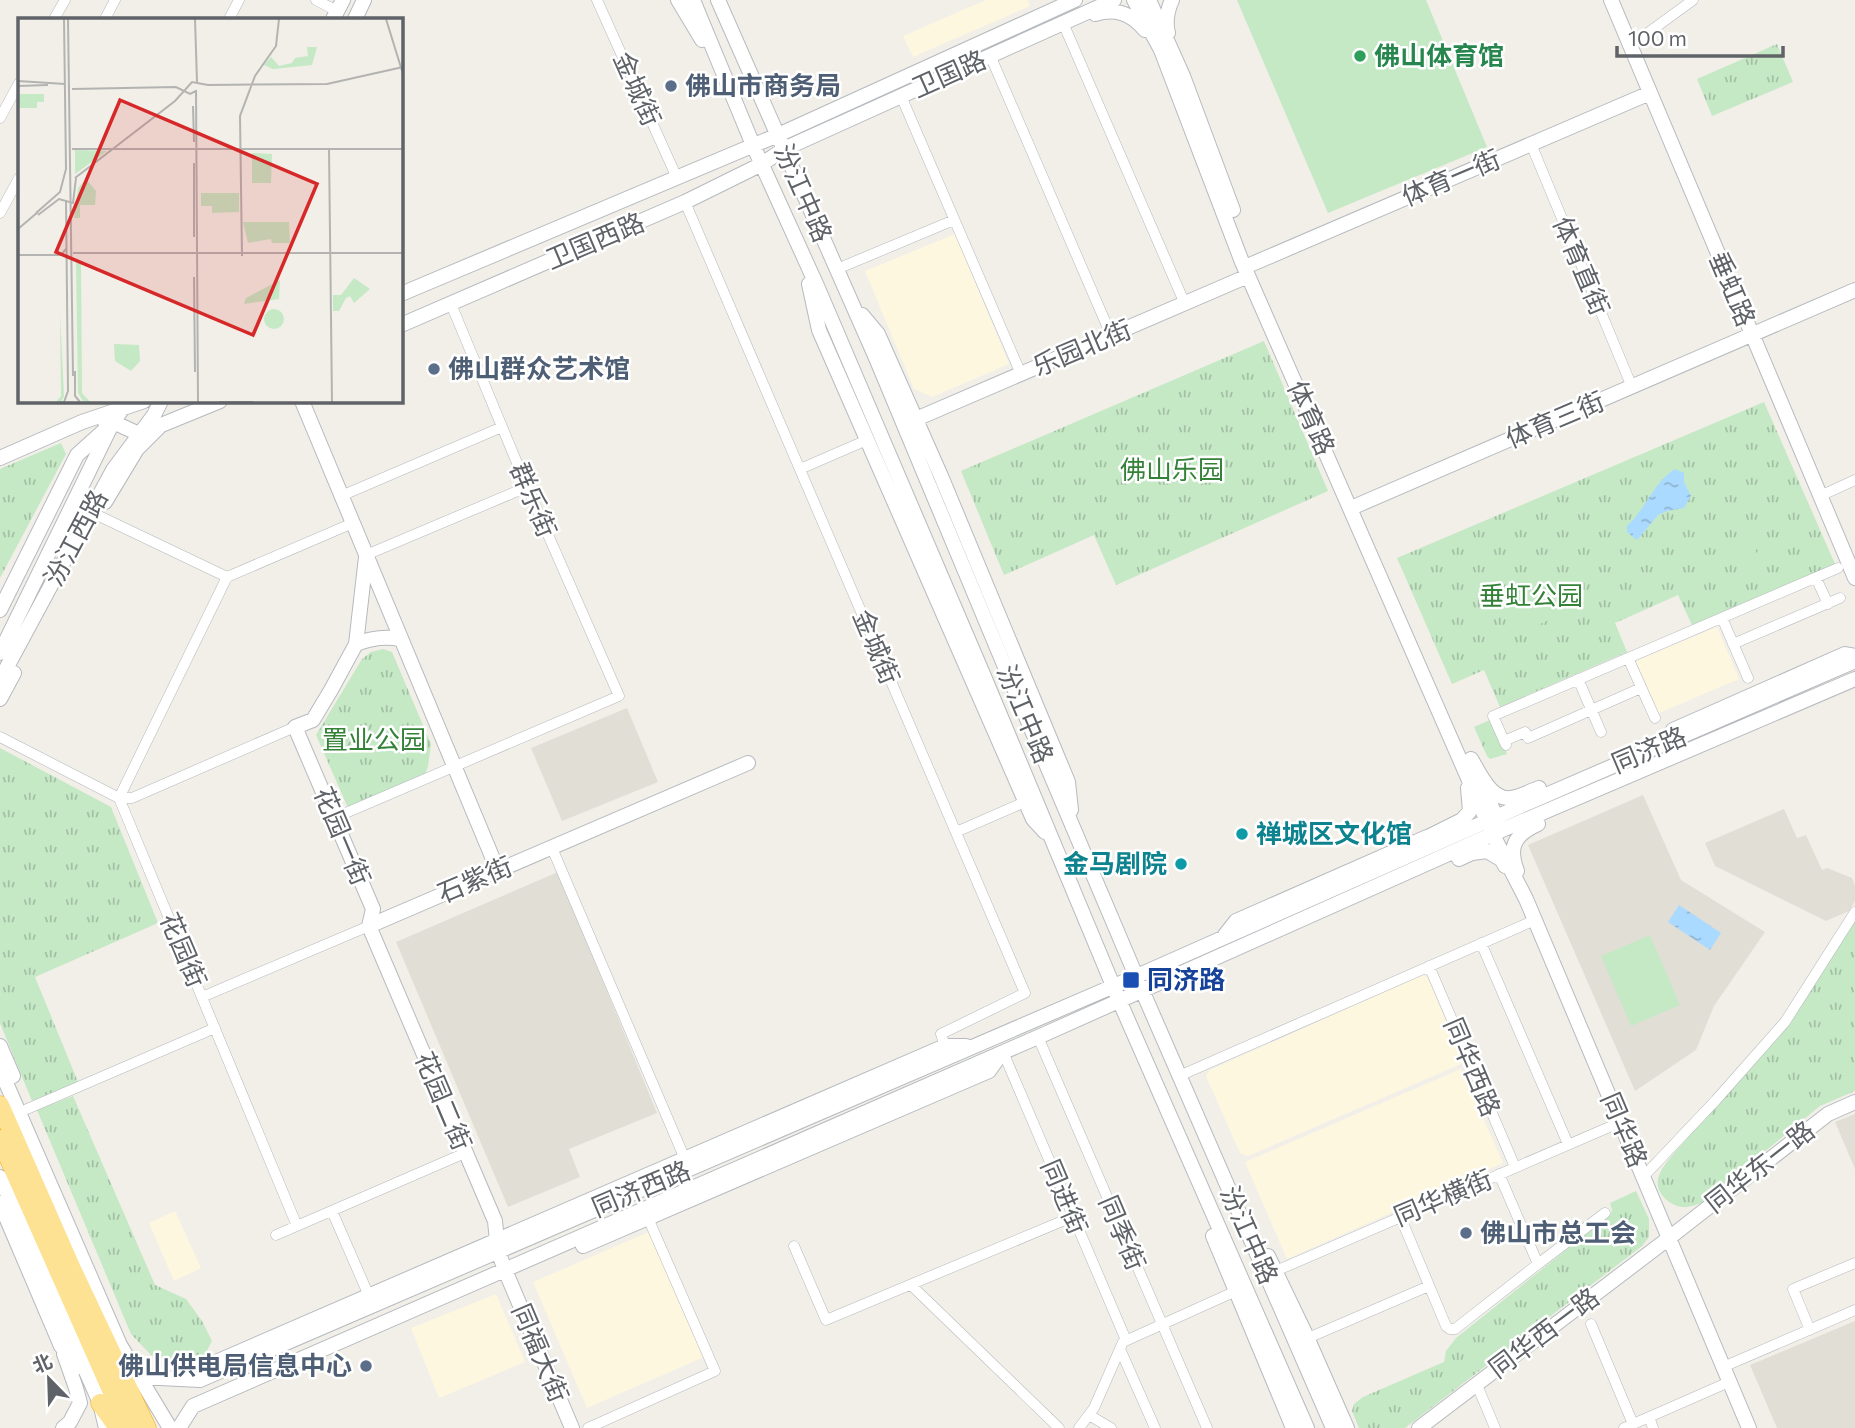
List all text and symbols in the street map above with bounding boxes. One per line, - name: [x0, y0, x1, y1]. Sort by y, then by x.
- scale bar: [1617, 14, 1783, 58]
- inset map: [18, 18, 402, 402]
- text: 100 m: [1628, 25, 1687, 50]
- place label: 佛山体育馆: [1374, 39, 1504, 70]
- street label: 卫国路: [906, 43, 990, 103]
- street label: 金城街: [608, 46, 668, 130]
- marker: 佛山体育馆: [1352, 48, 1368, 64]
- place label: 佛山市商务局: [685, 69, 841, 100]
- marker: 佛山市商务局: [663, 78, 679, 94]
- street label: 汾江中路: [769, 139, 840, 246]
- street label: 体育一街: [1396, 142, 1504, 211]
- street label: 卫国西路: [540, 205, 648, 274]
- street label: 体育直街: [1548, 211, 1617, 319]
- street label: 垂虹路: [1704, 246, 1763, 330]
- street label: 乐园北街: [1027, 312, 1135, 381]
- place label: 佛山群众艺术馆: [448, 352, 630, 383]
- marker: 佛山群众艺术馆: [426, 361, 442, 377]
- street label: 体育路: [1282, 375, 1342, 459]
- street label: 体育三街: [1500, 384, 1608, 453]
- park label: 佛山乐园: [1120, 453, 1224, 484]
- street label: 群乐街: [505, 457, 564, 541]
- street label: 汾江西路: [37, 484, 113, 590]
- park label: 垂虹公园: [1479, 579, 1583, 610]
- street label: 金城街: [848, 604, 907, 688]
- street label: 汾江中路: [992, 659, 1061, 767]
- street label: 同济路: [1606, 719, 1690, 778]
- park label: 置业公园: [322, 723, 426, 754]
- street label: 花园一街: [309, 781, 378, 889]
- place label: 禅城区文化馆: [1256, 817, 1412, 848]
- marker: 禅城区文化馆: [1234, 826, 1250, 842]
- place label: 金马剧院: [1063, 847, 1167, 878]
- street label: 石紫街: [432, 849, 516, 908]
- marker: 金马剧院: [1173, 856, 1189, 872]
- street label: 花园街: [155, 907, 214, 991]
- place label: 同济路: [1147, 963, 1225, 994]
- marker: 同济路: [1121, 970, 1141, 990]
- street label: 同华西路: [1439, 1012, 1508, 1120]
- street label: 花园二街: [410, 1046, 479, 1154]
- street label: 同华路: [1596, 1087, 1655, 1171]
- street label: 同华东一路: [1698, 1114, 1820, 1218]
- street label: 同济西路: [586, 1153, 694, 1222]
- street label: 同进街: [1036, 1154, 1095, 1238]
- street label: 同华横街: [1388, 1162, 1496, 1231]
- street label: 汾江中路: [1215, 1181, 1286, 1288]
- street label: 同季街: [1094, 1190, 1153, 1274]
- place label: 佛山市总工会: [1480, 1216, 1636, 1247]
- marker: 佛山市总工会: [1458, 1225, 1474, 1241]
- street label: 同华西一路: [1482, 1280, 1604, 1383]
- street label: 同福大街: [507, 1298, 576, 1406]
- north arrow: [14, 1344, 84, 1414]
- text: 北: [29, 1349, 55, 1377]
- place label: 佛山供电局信息中心: [118, 1349, 352, 1380]
- marker: 佛山供电局信息中心: [358, 1358, 374, 1374]

